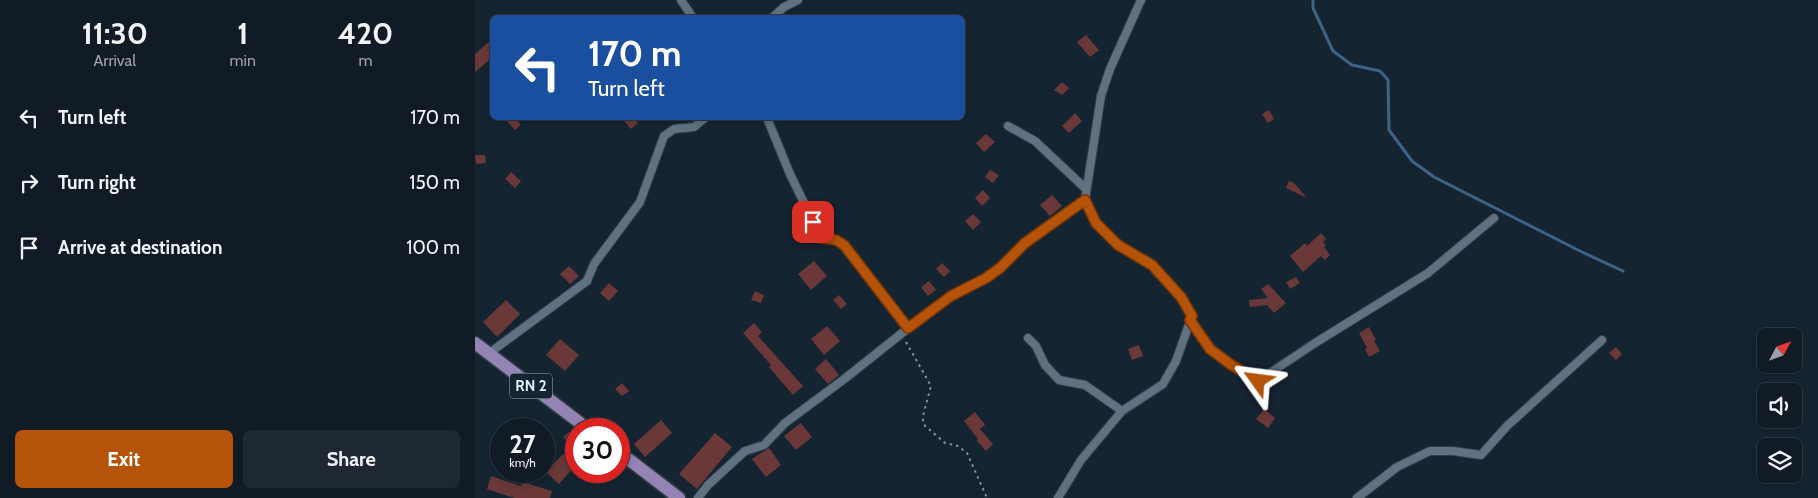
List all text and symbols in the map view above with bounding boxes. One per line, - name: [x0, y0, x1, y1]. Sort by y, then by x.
- text: 11:30: [82, 15, 148, 52]
- text: 1: [237, 15, 248, 52]
- text: 420: [338, 15, 393, 52]
- text: 170 m: [588, 32, 681, 75]
- icon: left: [505, 35, 570, 100]
- text: Arrival: [93, 51, 136, 70]
- text: min: [230, 51, 256, 70]
- text: m: [358, 51, 372, 70]
- text: Turn left: [588, 75, 665, 102]
- icon: left: [15, 104, 43, 132]
- text: Turn left: [58, 106, 126, 129]
- text: 170 m: [410, 106, 460, 129]
- icon: right: [15, 169, 43, 197]
- text: Turn right: [58, 171, 136, 194]
- text: 150 m: [409, 171, 460, 194]
- pin: [792, 201, 834, 243]
- icon: arrive: [799, 208, 827, 236]
- icon: arrive: [15, 234, 43, 262]
- text: Arrive at destination: [58, 236, 222, 259]
- text: 100 m: [406, 236, 460, 259]
- north arrow: [1757, 328, 1803, 372]
- map controls: [1757, 328, 1802, 483]
- position arrow: [1231, 354, 1283, 406]
- road number: RN 2: [510, 374, 552, 398]
- button: sound: [1757, 383, 1802, 428]
- speed limit sign: 30: [565, 418, 630, 483]
- text: 27: [510, 429, 535, 459]
- button: Exit: [15, 430, 233, 488]
- button: Share: [243, 430, 460, 488]
- button: layers: [1757, 438, 1802, 483]
- text: km/h: [509, 455, 536, 470]

